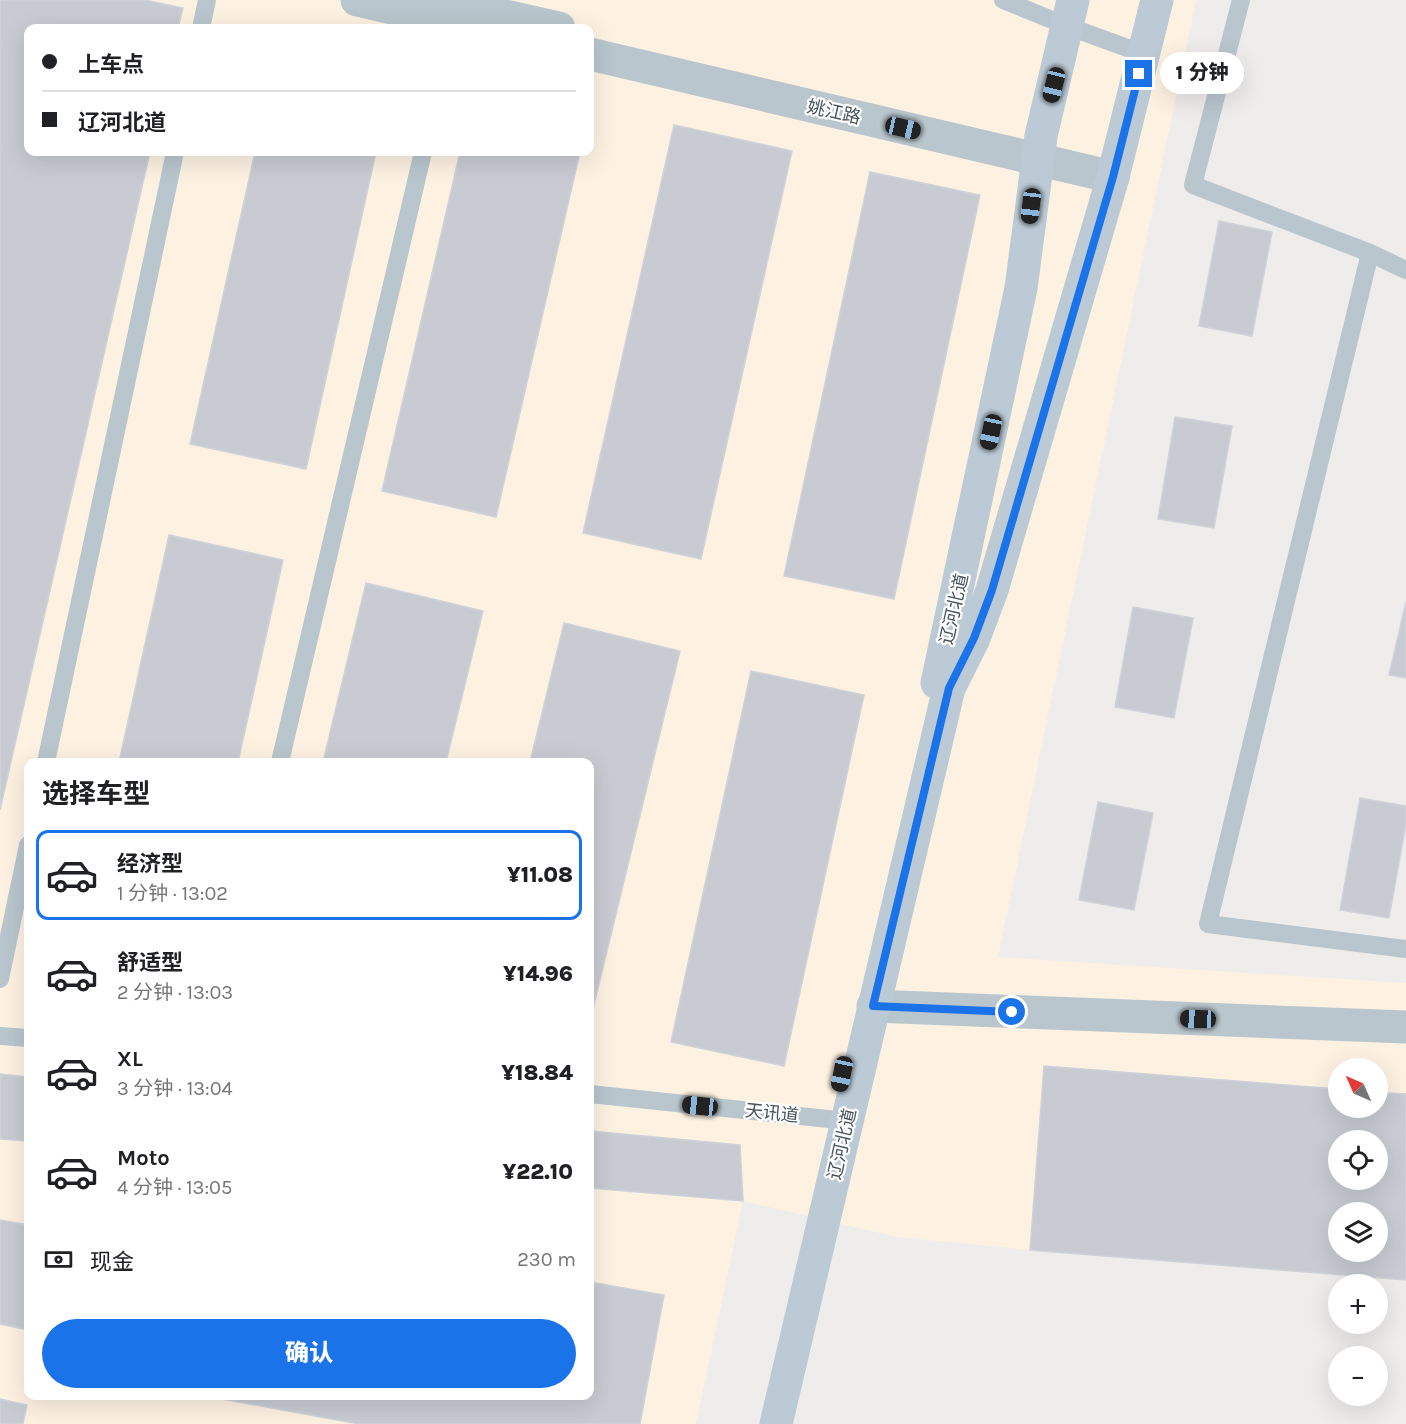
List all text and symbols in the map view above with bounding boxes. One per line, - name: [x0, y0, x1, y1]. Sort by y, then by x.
- text: 上车点: [78, 52, 144, 78]
- callout: 1 分钟: [1160, 53, 1244, 95]
- route end: [1125, 60, 1152, 87]
- text: 1 分钟: [1175, 61, 1229, 84]
- car: [1041, 65, 1067, 105]
- street label: 姚江路: [805, 95, 863, 129]
- text: 辽河北道: [78, 110, 166, 136]
- car: [883, 115, 923, 141]
- car: [1020, 187, 1042, 225]
- car: [978, 413, 1004, 451]
- street label: 辽河北道: [935, 571, 973, 647]
- text: 选择车型: [42, 778, 150, 810]
- icon: car: [45, 848, 99, 902]
- text: 经济型: [117, 851, 183, 877]
- text: ¥11.08: [507, 862, 573, 888]
- text: 1 分钟 · 13:02: [117, 882, 228, 905]
- icon: car: [45, 947, 99, 1001]
- text: 舒适型: [117, 950, 183, 976]
- text: ¥14.96: [503, 961, 573, 987]
- text: 2 分钟 · 13:03: [117, 981, 233, 1004]
- route start: [998, 998, 1025, 1025]
- car: [1180, 1009, 1216, 1029]
- icon: car: [45, 1046, 99, 1100]
- text: XL: [117, 1046, 143, 1072]
- car: [829, 1055, 855, 1093]
- north arrow: [1328, 1058, 1388, 1118]
- map controls: [1328, 1058, 1388, 1406]
- text: ¥18.84: [501, 1060, 573, 1086]
- text: 3 分钟 · 13:04: [117, 1077, 233, 1100]
- car: [681, 1095, 719, 1117]
- street label: 天讯道: [744, 1099, 800, 1127]
- street label: 辽河北道: [823, 1106, 861, 1182]
- button: locate: [1328, 1130, 1388, 1190]
- icon: car: [45, 1145, 99, 1199]
- text: Moto: [117, 1145, 170, 1171]
- text: ¥22.10: [503, 1159, 573, 1185]
- text: 4 分钟 · 13:05: [117, 1176, 232, 1199]
- button: layers: [1328, 1202, 1388, 1262]
- icon: cash: [42, 1243, 75, 1276]
- text: 230 m: [517, 1248, 576, 1271]
- text: 现金: [90, 1249, 134, 1275]
- button: +: [1328, 1274, 1388, 1334]
- button: 确认: [42, 1319, 576, 1388]
- button: −: [1328, 1346, 1388, 1406]

